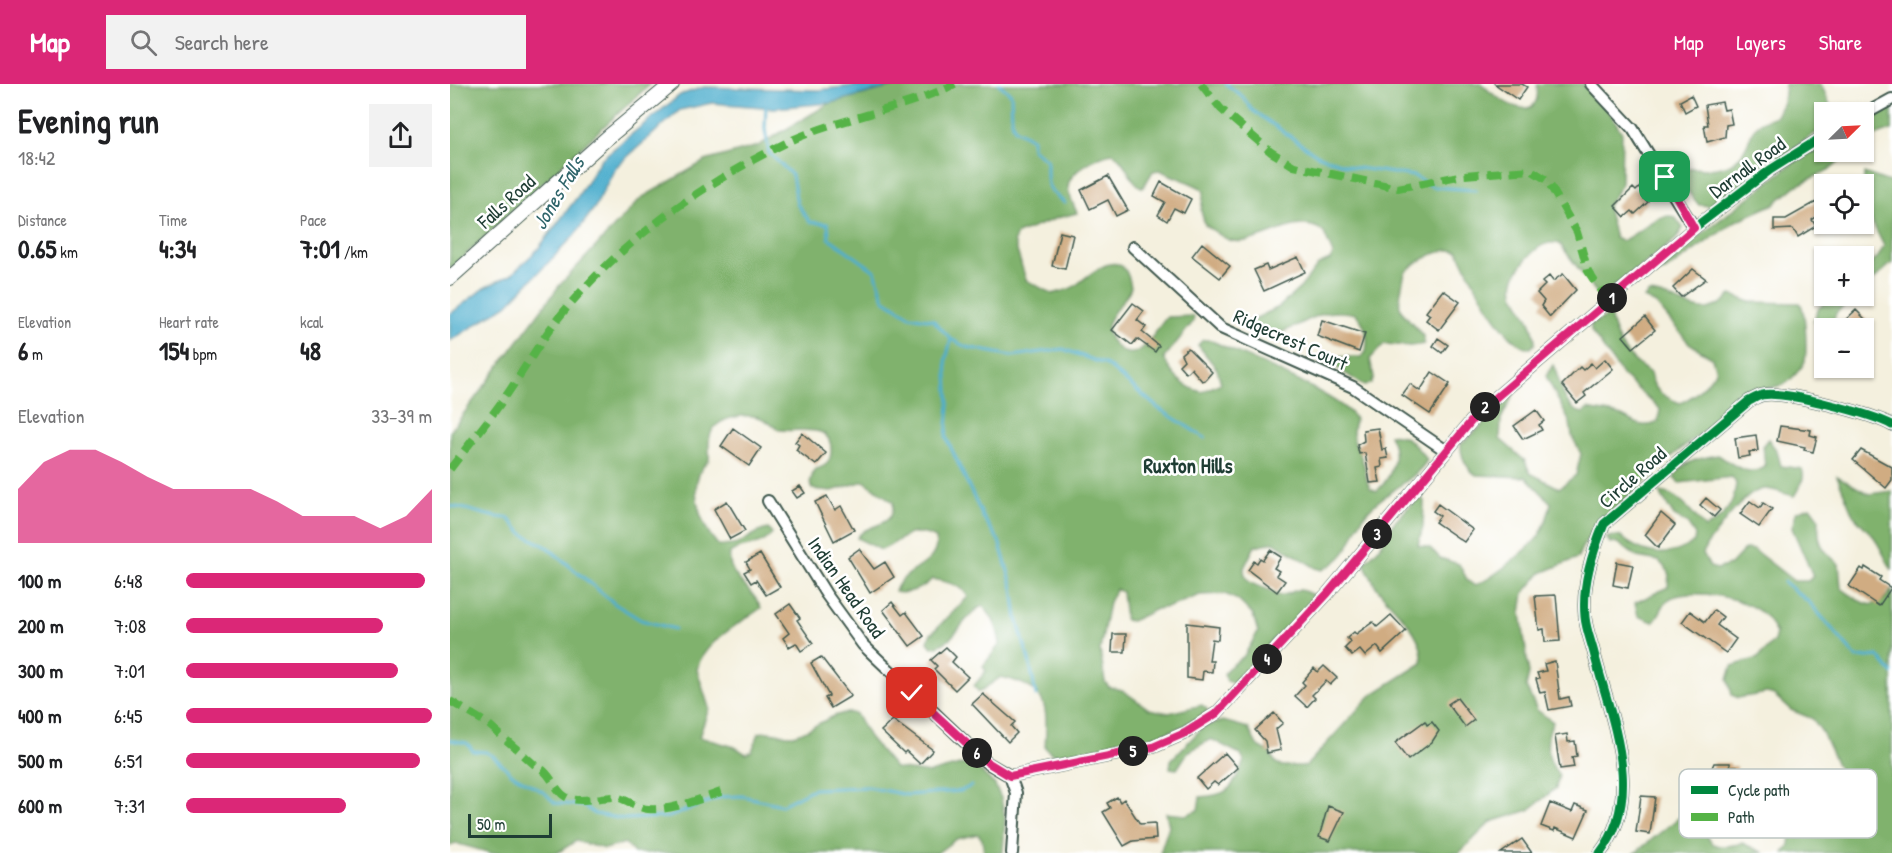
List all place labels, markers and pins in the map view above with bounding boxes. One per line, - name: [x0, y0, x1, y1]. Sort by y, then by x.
- pin: [1639, 151, 1690, 202]
- pin: 1: [1597, 283, 1627, 313]
- pin: 2: [1470, 392, 1500, 422]
- pin: 3: [1362, 519, 1392, 549]
- pin: 4: [1252, 644, 1282, 674]
- pin: [886, 667, 937, 718]
- pin: 5: [1118, 736, 1148, 766]
- pin: 6: [962, 738, 992, 768]

